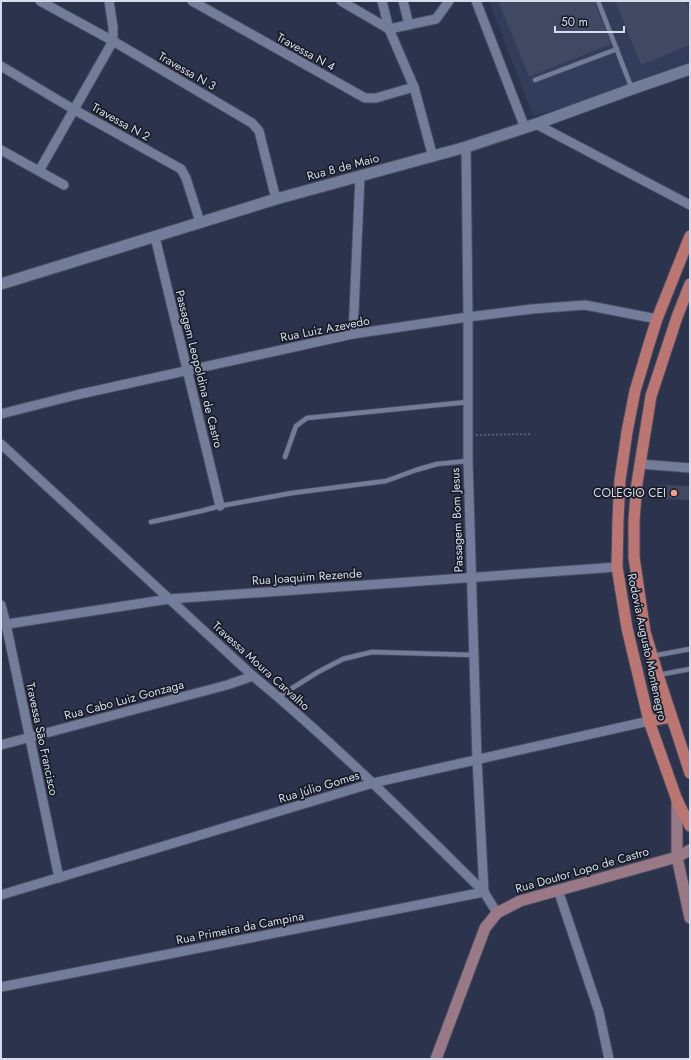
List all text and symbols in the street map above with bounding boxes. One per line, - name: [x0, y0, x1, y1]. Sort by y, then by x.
- scale bar: [555, 8, 624, 34]
- text: 50 m: [561, 13, 588, 31]
- street label: Travessa N 4: [273, 28, 339, 76]
- street label: Travessa N 3: [155, 47, 220, 95]
- street label: Travessa N 2: [88, 98, 154, 146]
- street label: Rua 8 de Maio: [305, 149, 382, 185]
- street label: Passagem Leopoldina de Castro: [171, 288, 227, 450]
- street label: Rua Luiz Azevedo: [279, 311, 372, 346]
- street label: Passagem Bom Jesus: [446, 467, 468, 573]
- place label: COLEGIO CEI: [593, 484, 666, 502]
- marker: COLEGIO CEI: [669, 488, 679, 498]
- street label: Rua Joaquim Rezende: [251, 564, 363, 590]
- street label: Rodovia Augusto Montenegro: [623, 571, 672, 723]
- street label: Travessa Moura Carvalho: [208, 617, 314, 715]
- street label: Rua Cabo Luiz Gonzaga: [62, 675, 186, 725]
- street label: Travessa São Francisco: [21, 681, 63, 798]
- street label: Rua Júlio Gomes: [276, 766, 362, 808]
- street label: Rua Doutor Lopo de Castro: [513, 842, 651, 898]
- street label: Rua Primeira da Campina: [175, 907, 306, 949]

